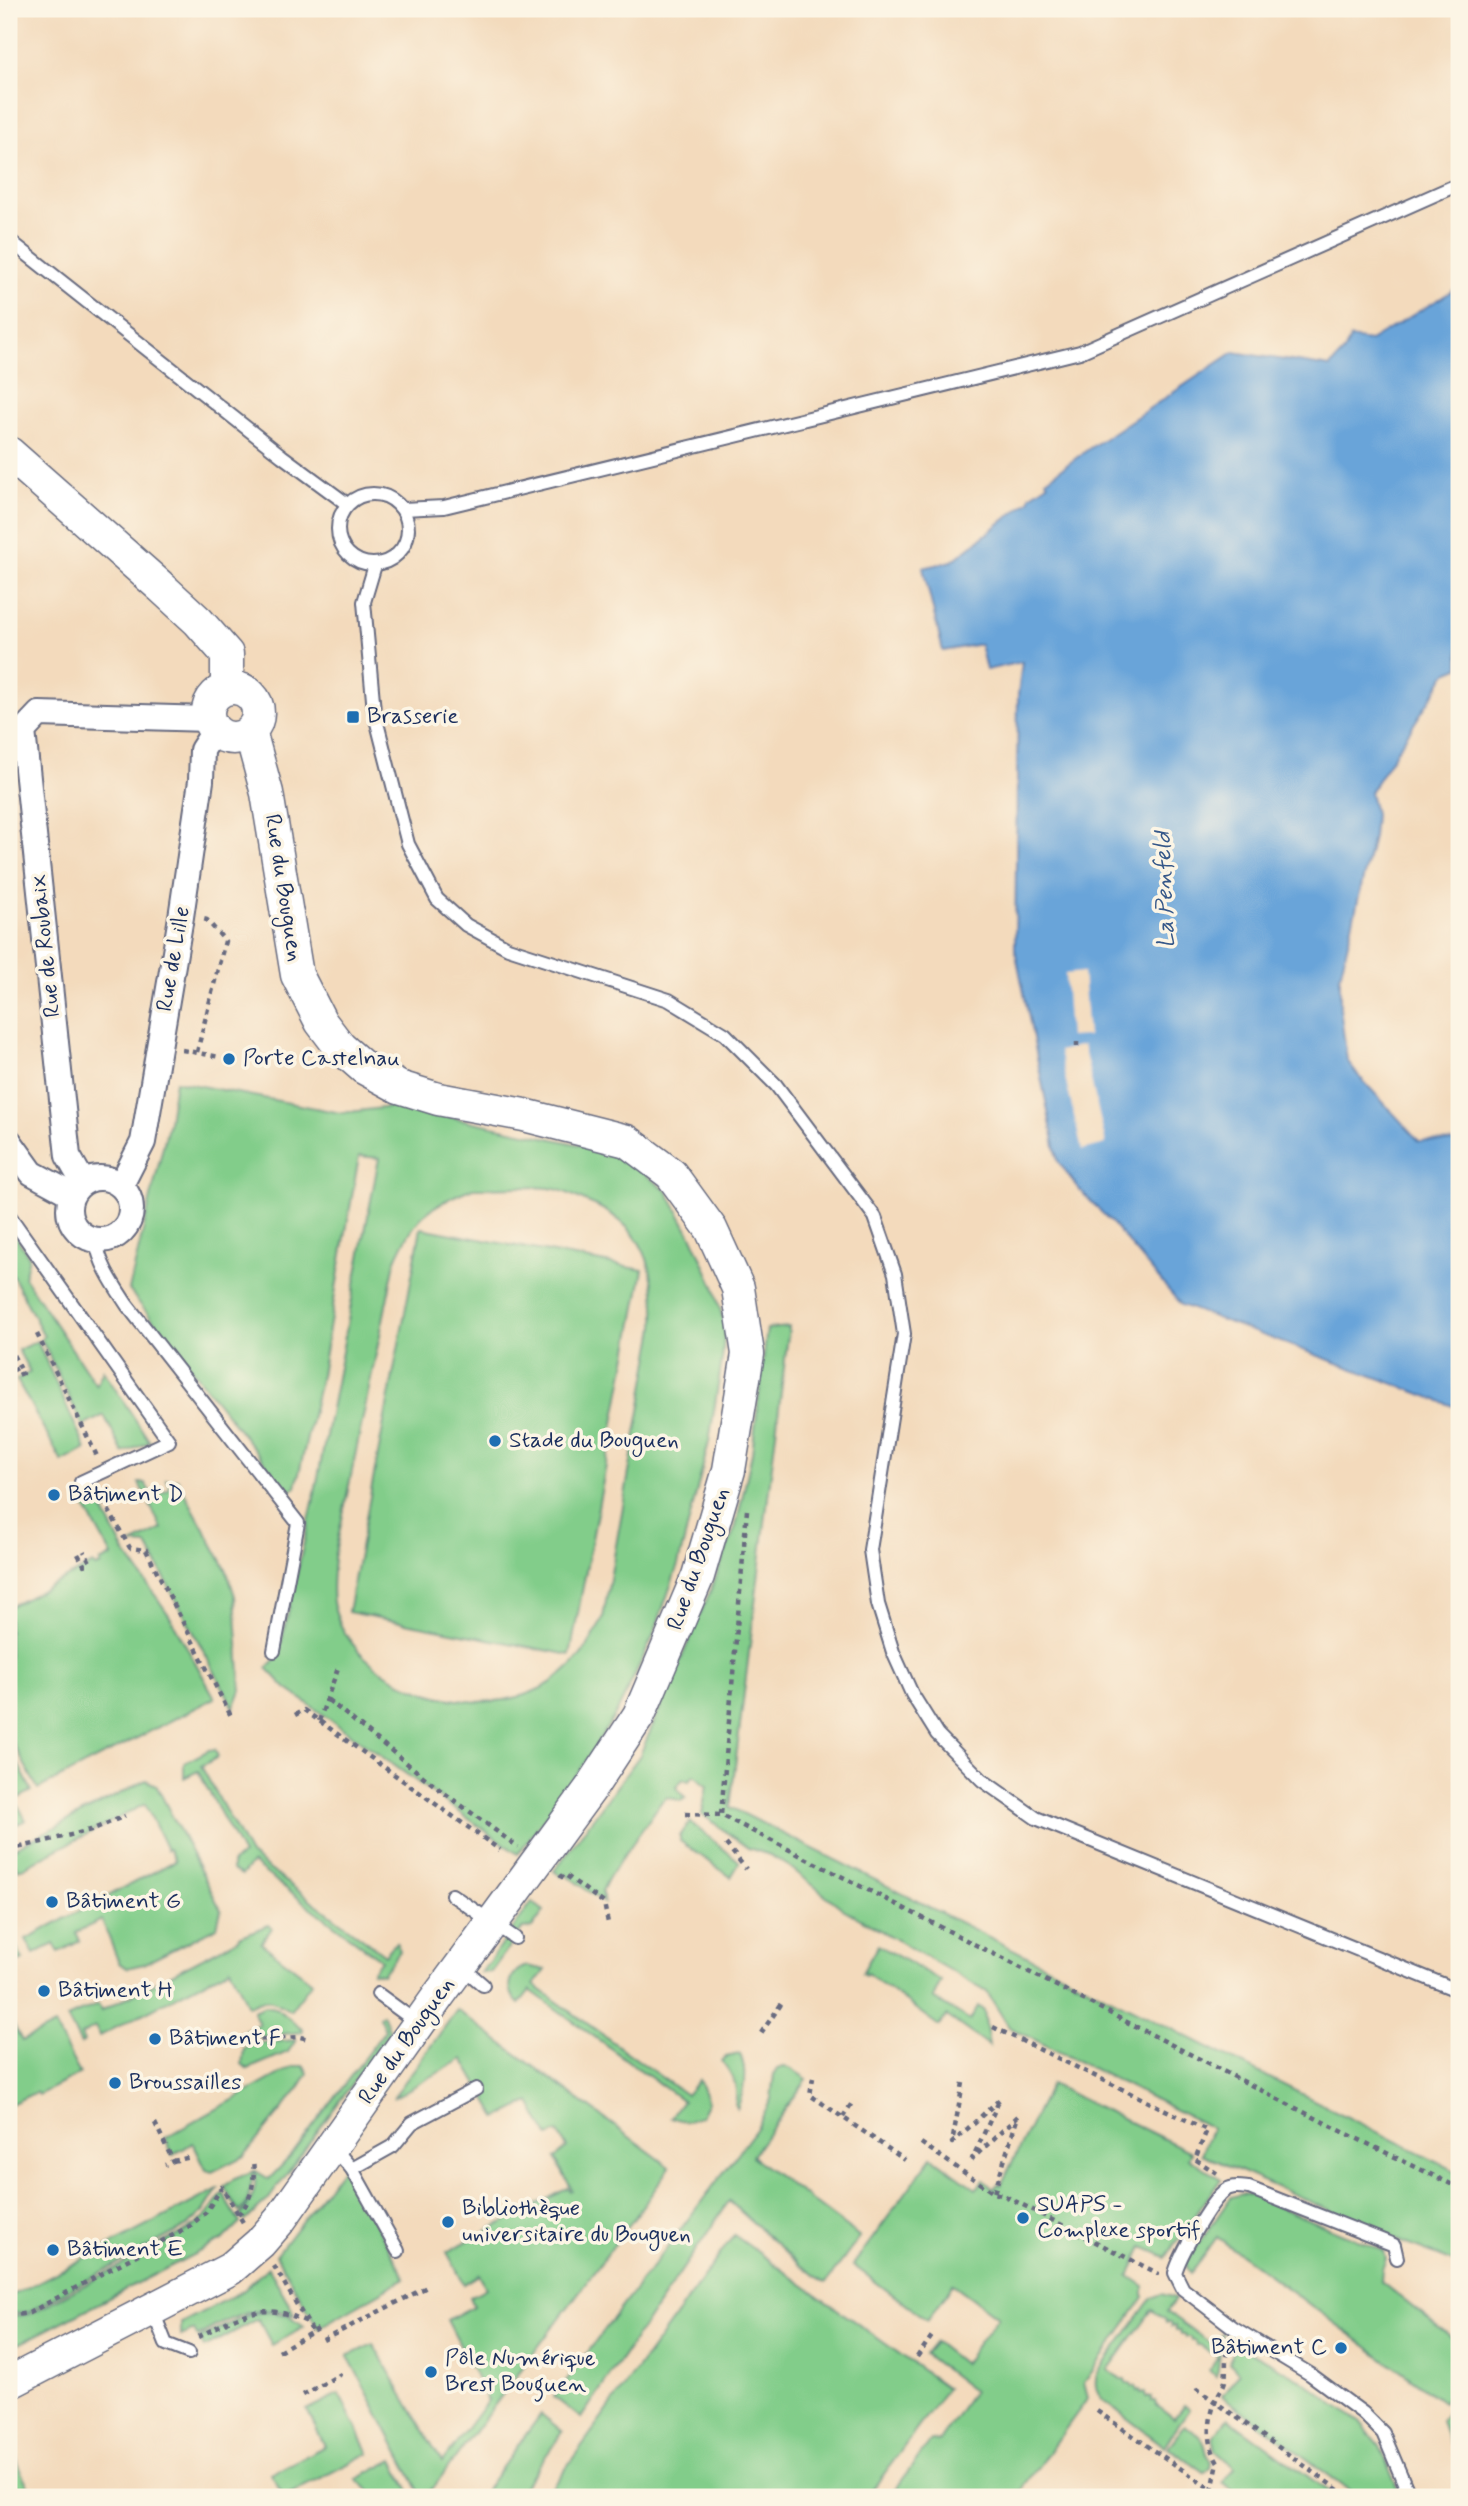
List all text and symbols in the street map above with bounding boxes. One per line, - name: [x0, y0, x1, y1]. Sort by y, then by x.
- place label: Brasserie: [367, 702, 459, 732]
- marker: Brasserie: [345, 709, 361, 725]
- street label: Rue du Bouguen: [255, 812, 309, 964]
- water label: La Penfeld: [1147, 829, 1183, 949]
- street label: Rue de Roubaix: [24, 873, 68, 1019]
- street label: Rue de Lille: [150, 904, 198, 1014]
- place label: Porte Castelnau: [243, 1044, 400, 1074]
- marker: Porte Castelnau: [221, 1051, 237, 1067]
- place label: Stade du Bouguen: [509, 1426, 679, 1458]
- marker: Stade du Bouguen: [487, 1433, 503, 1449]
- place label: Bâtiment D: [68, 1480, 184, 1510]
- street label: Rue du Bouguen: [661, 1484, 739, 1635]
- marker: Bâtiment D: [46, 1487, 62, 1503]
- place label: Bâtiment G: [66, 1887, 181, 1917]
- marker: Bâtiment G: [44, 1894, 60, 1910]
- street label: Rue du Bouguen: [352, 1971, 464, 2112]
- place label: Bâtiment H: [58, 1976, 173, 2006]
- marker: Bâtiment H: [36, 1983, 52, 1999]
- place label: Bâtiment F: [169, 2024, 281, 2054]
- marker: Bâtiment F: [147, 2031, 163, 2047]
- place label: Broussailles: [129, 2068, 242, 2098]
- marker: Broussailles: [107, 2075, 123, 2091]
- place label: SUAPS - Complexe sportif: [1037, 2190, 1201, 2246]
- place label: Bibliothèque universitaire du Bouguen: [462, 2194, 691, 2252]
- marker: SUAPS - Complexe sportif: [1015, 2210, 1031, 2226]
- marker: Bibliothèque universitaire du Bouguen: [440, 2214, 456, 2230]
- place label: Bâtiment E: [67, 2235, 183, 2265]
- marker: Bâtiment E: [45, 2242, 61, 2258]
- place label: Bâtiment C: [1211, 2333, 1327, 2363]
- marker: Bâtiment C: [1333, 2340, 1349, 2356]
- place label: Pôle Numérique Brest Bouguen: [445, 2344, 596, 2402]
- marker: Pôle Numérique Brest Bouguen: [423, 2364, 439, 2380]

